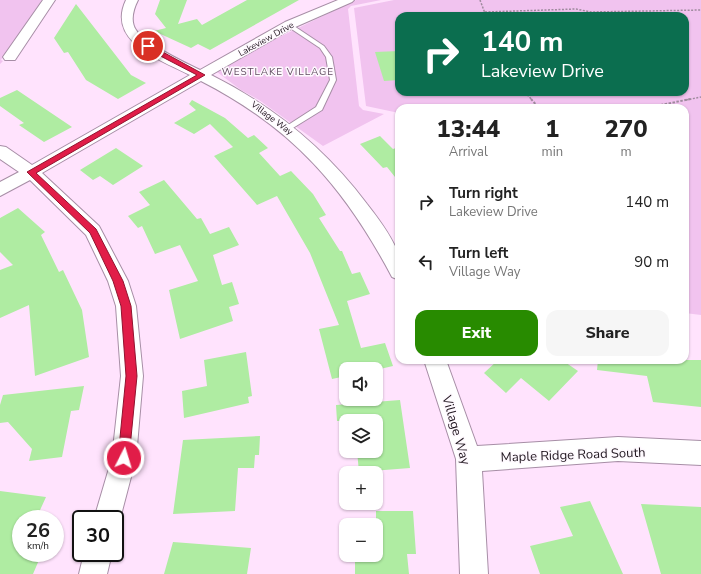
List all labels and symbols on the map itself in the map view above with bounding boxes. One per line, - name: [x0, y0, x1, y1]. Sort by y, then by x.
- street label: Lakeview Drive: [236, 19, 296, 59]
- pin: [131, 29, 165, 63]
- district label: WESTLAKE VILLAGE: [222, 65, 334, 79]
- street label: Village Way: [248, 98, 296, 138]
- street label: Village Way: [437, 392, 475, 467]
- position arrow: [103, 437, 145, 479]
- street label: Maple Ridge Road South: [500, 443, 646, 467]
- speed limit sign: 30: [72, 510, 124, 562]

